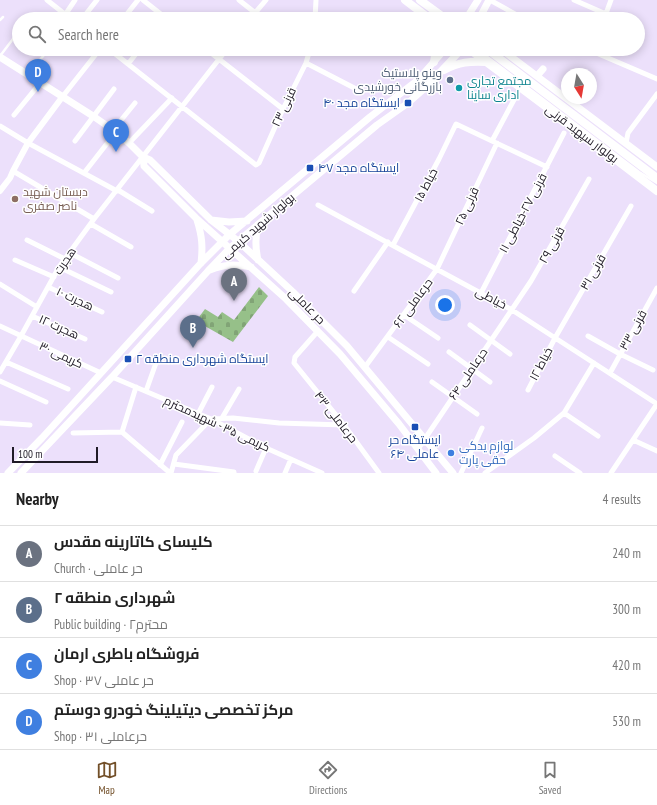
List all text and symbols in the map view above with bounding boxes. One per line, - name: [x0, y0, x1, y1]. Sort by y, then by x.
- search box: [12, 12, 645, 56]
- icon: search: [26, 23, 48, 45]
- text: Search here: [58, 25, 119, 44]
- pin: D: [25, 59, 51, 92]
- place label: وینو پلاستیک بازرگانی خورشیدی: [354, 65, 442, 94]
- north arrow: [561, 68, 597, 104]
- place label: مجتمع تجاری اداری ساینا: [467, 73, 532, 102]
- marker: وینو پلاستیک بازرگانی خورشیدی: [445, 75, 455, 85]
- marker: مجتمع تجاری اداری ساینا: [454, 83, 464, 93]
- street label: قرنی ۲۳: [268, 85, 299, 129]
- place label: ایستگاه مجد ۴۰: [323, 95, 400, 110]
- marker: ایستگاه مجد ۴۰: [403, 98, 413, 108]
- street label: بولوار سپهبد قرنی: [542, 101, 622, 167]
- pin: C: [103, 119, 129, 152]
- place label: ایستگاه مجد ۴۷: [318, 160, 399, 175]
- marker: ایستگاه مجد ۴۷: [305, 163, 315, 173]
- street label: خیاط ۱۵: [411, 165, 441, 204]
- street label: قرنی ۲۷-خیاطی ۱۱: [495, 170, 550, 255]
- place label: دبستان شهید ناصر صفری: [23, 184, 88, 213]
- street label: قرنی ۲۵: [451, 184, 482, 227]
- street label: بولوار شهید کریمی: [218, 190, 298, 262]
- marker: دبستان شهید ناصر صفری: [10, 194, 20, 204]
- street label: قرنی ۲۹: [535, 224, 568, 266]
- street label: هجرت: [50, 244, 79, 277]
- street label: قرنی ۳۱: [576, 251, 609, 292]
- pin: A: [221, 268, 247, 301]
- street label: حرعاملی ۶۲: [390, 275, 436, 330]
- street label: هجرت ۱۰: [54, 283, 96, 314]
- street label: خیاطی: [473, 283, 509, 312]
- street label: حر عاملی: [286, 284, 329, 327]
- your location: [435, 295, 455, 315]
- street label: قرنی ۳۳: [615, 307, 650, 352]
- street label: هجرت ۱۲: [37, 311, 82, 342]
- pin: B: [180, 315, 206, 348]
- street label: کریمی ۳۰: [37, 338, 86, 371]
- street label: حرعاملی ۶۴: [445, 345, 490, 402]
- street label: خیاط ۱۲: [526, 345, 556, 383]
- place label: ایستگاه شهرداری منطقه ۲: [136, 351, 269, 366]
- marker: ایستگاه شهرداری منطقه ۲: [123, 354, 133, 364]
- street label: حرعاملی ۴۳: [312, 388, 361, 446]
- street label: کریمی ۳۵ - شهیدمحترم: [161, 392, 273, 456]
- marker: ایستگاه حر عاملی ۶۴: [410, 422, 420, 432]
- place label: ایستگاه حر عاملی ۶۴: [388, 432, 441, 461]
- place label: لوازم یدکی حقی پارت: [459, 438, 513, 469]
- scale bar: [12, 445, 98, 464]
- text: 100 m: [18, 447, 42, 461]
- marker: لوازم یدکی حقی پارت: [446, 448, 456, 458]
- text: Nearby: [16, 488, 59, 510]
- text: 4 results: [602, 491, 641, 508]
- text: کلیسای کاتارینه مقدس: [54, 532, 213, 551]
- text: A: [26, 545, 32, 562]
- text: 240 m: [612, 545, 641, 562]
- text: Church · حر عاملی: [54, 560, 143, 577]
- text: شهرداری منطقه ۲: [54, 588, 175, 607]
- text: B: [26, 601, 32, 618]
- text: 300 m: [612, 601, 641, 618]
- text: Public building · محترم۲: [54, 616, 168, 633]
- text: فروشگاه باطری ارمان: [54, 644, 200, 663]
- text: C: [26, 657, 32, 674]
- text: 420 m: [612, 657, 641, 674]
- text: Shop · حر عاملی ۳۷: [54, 672, 154, 689]
- text: مرکز تخصصی دیتیلینگ خودرو دوستم: [54, 700, 294, 719]
- text: D: [26, 713, 32, 730]
- text: 530 m: [612, 713, 641, 730]
- text: Shop · حرعاملی ۳۱: [54, 728, 147, 745]
- tab: Map: [96, 759, 118, 797]
- tab: Directions: [309, 759, 347, 797]
- tab: Saved: [539, 759, 561, 797]

